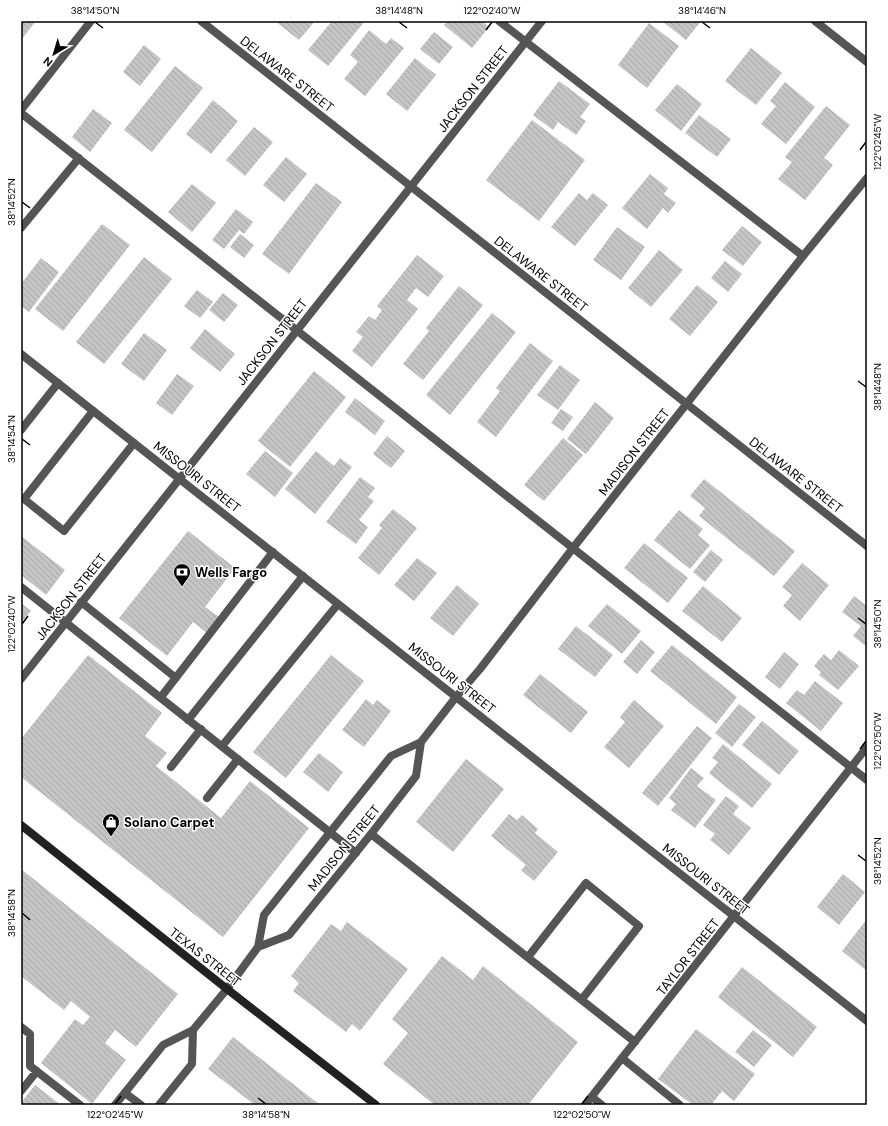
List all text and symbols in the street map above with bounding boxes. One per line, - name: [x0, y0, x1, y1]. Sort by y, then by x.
- text: 38°14'50"N: [71, 4, 119, 17]
- text: 38°14'48"N: [375, 4, 423, 17]
- text: 122°02'40"W: [463, 4, 521, 17]
- text: 38°14'46"N: [678, 4, 726, 17]
- street label: DELAWARE STREET: [237, 32, 337, 116]
- north arrow: [34, 34, 74, 74]
- street label: JACKSON STREET: [434, 42, 512, 136]
- text: N: [40, 54, 55, 70]
- text: 122°02'45"W: [871, 114, 884, 170]
- text: 38°14'52"N: [5, 178, 18, 226]
- street label: DELAWARE STREET: [491, 232, 591, 316]
- street label: JACKSON STREET: [233, 295, 311, 389]
- text: 38°14'48"N: [871, 363, 884, 411]
- street label: MADISON STREET: [595, 405, 673, 499]
- text: 38°14'54"N: [5, 415, 18, 463]
- street label: DELAWARE STREET: [746, 433, 846, 517]
- street label: MISSOURI STREET: [150, 438, 244, 516]
- street label: JACKSON STREET: [32, 550, 110, 644]
- bank icon: Wells Fargo: [172, 562, 192, 587]
- place label: Wells Fargo: [195, 564, 267, 581]
- text: 122°02'40"W: [5, 595, 18, 653]
- text: 38°14'50"N: [871, 600, 884, 648]
- street label: MISSOURI STREET: [405, 639, 499, 717]
- text: 122°02'50"W: [871, 712, 884, 770]
- street label: MADISON STREET: [304, 801, 384, 895]
- shop icon: Solano Carpet: [101, 812, 121, 837]
- place label: Solano Carpet: [124, 814, 214, 831]
- text: 38°14'52"N: [871, 837, 884, 885]
- street label: MISSOURI STREET: [659, 840, 753, 918]
- text: 38°14'58"N: [5, 889, 18, 937]
- street label: TAYLOR STREET: [653, 915, 723, 999]
- street label: TEXAS STREET: [166, 924, 244, 990]
- text: 122°02'45"W: [87, 1108, 143, 1121]
- text: 38°14'58"N: [242, 1108, 290, 1121]
- text: 122°02'50"W: [553, 1108, 611, 1121]

